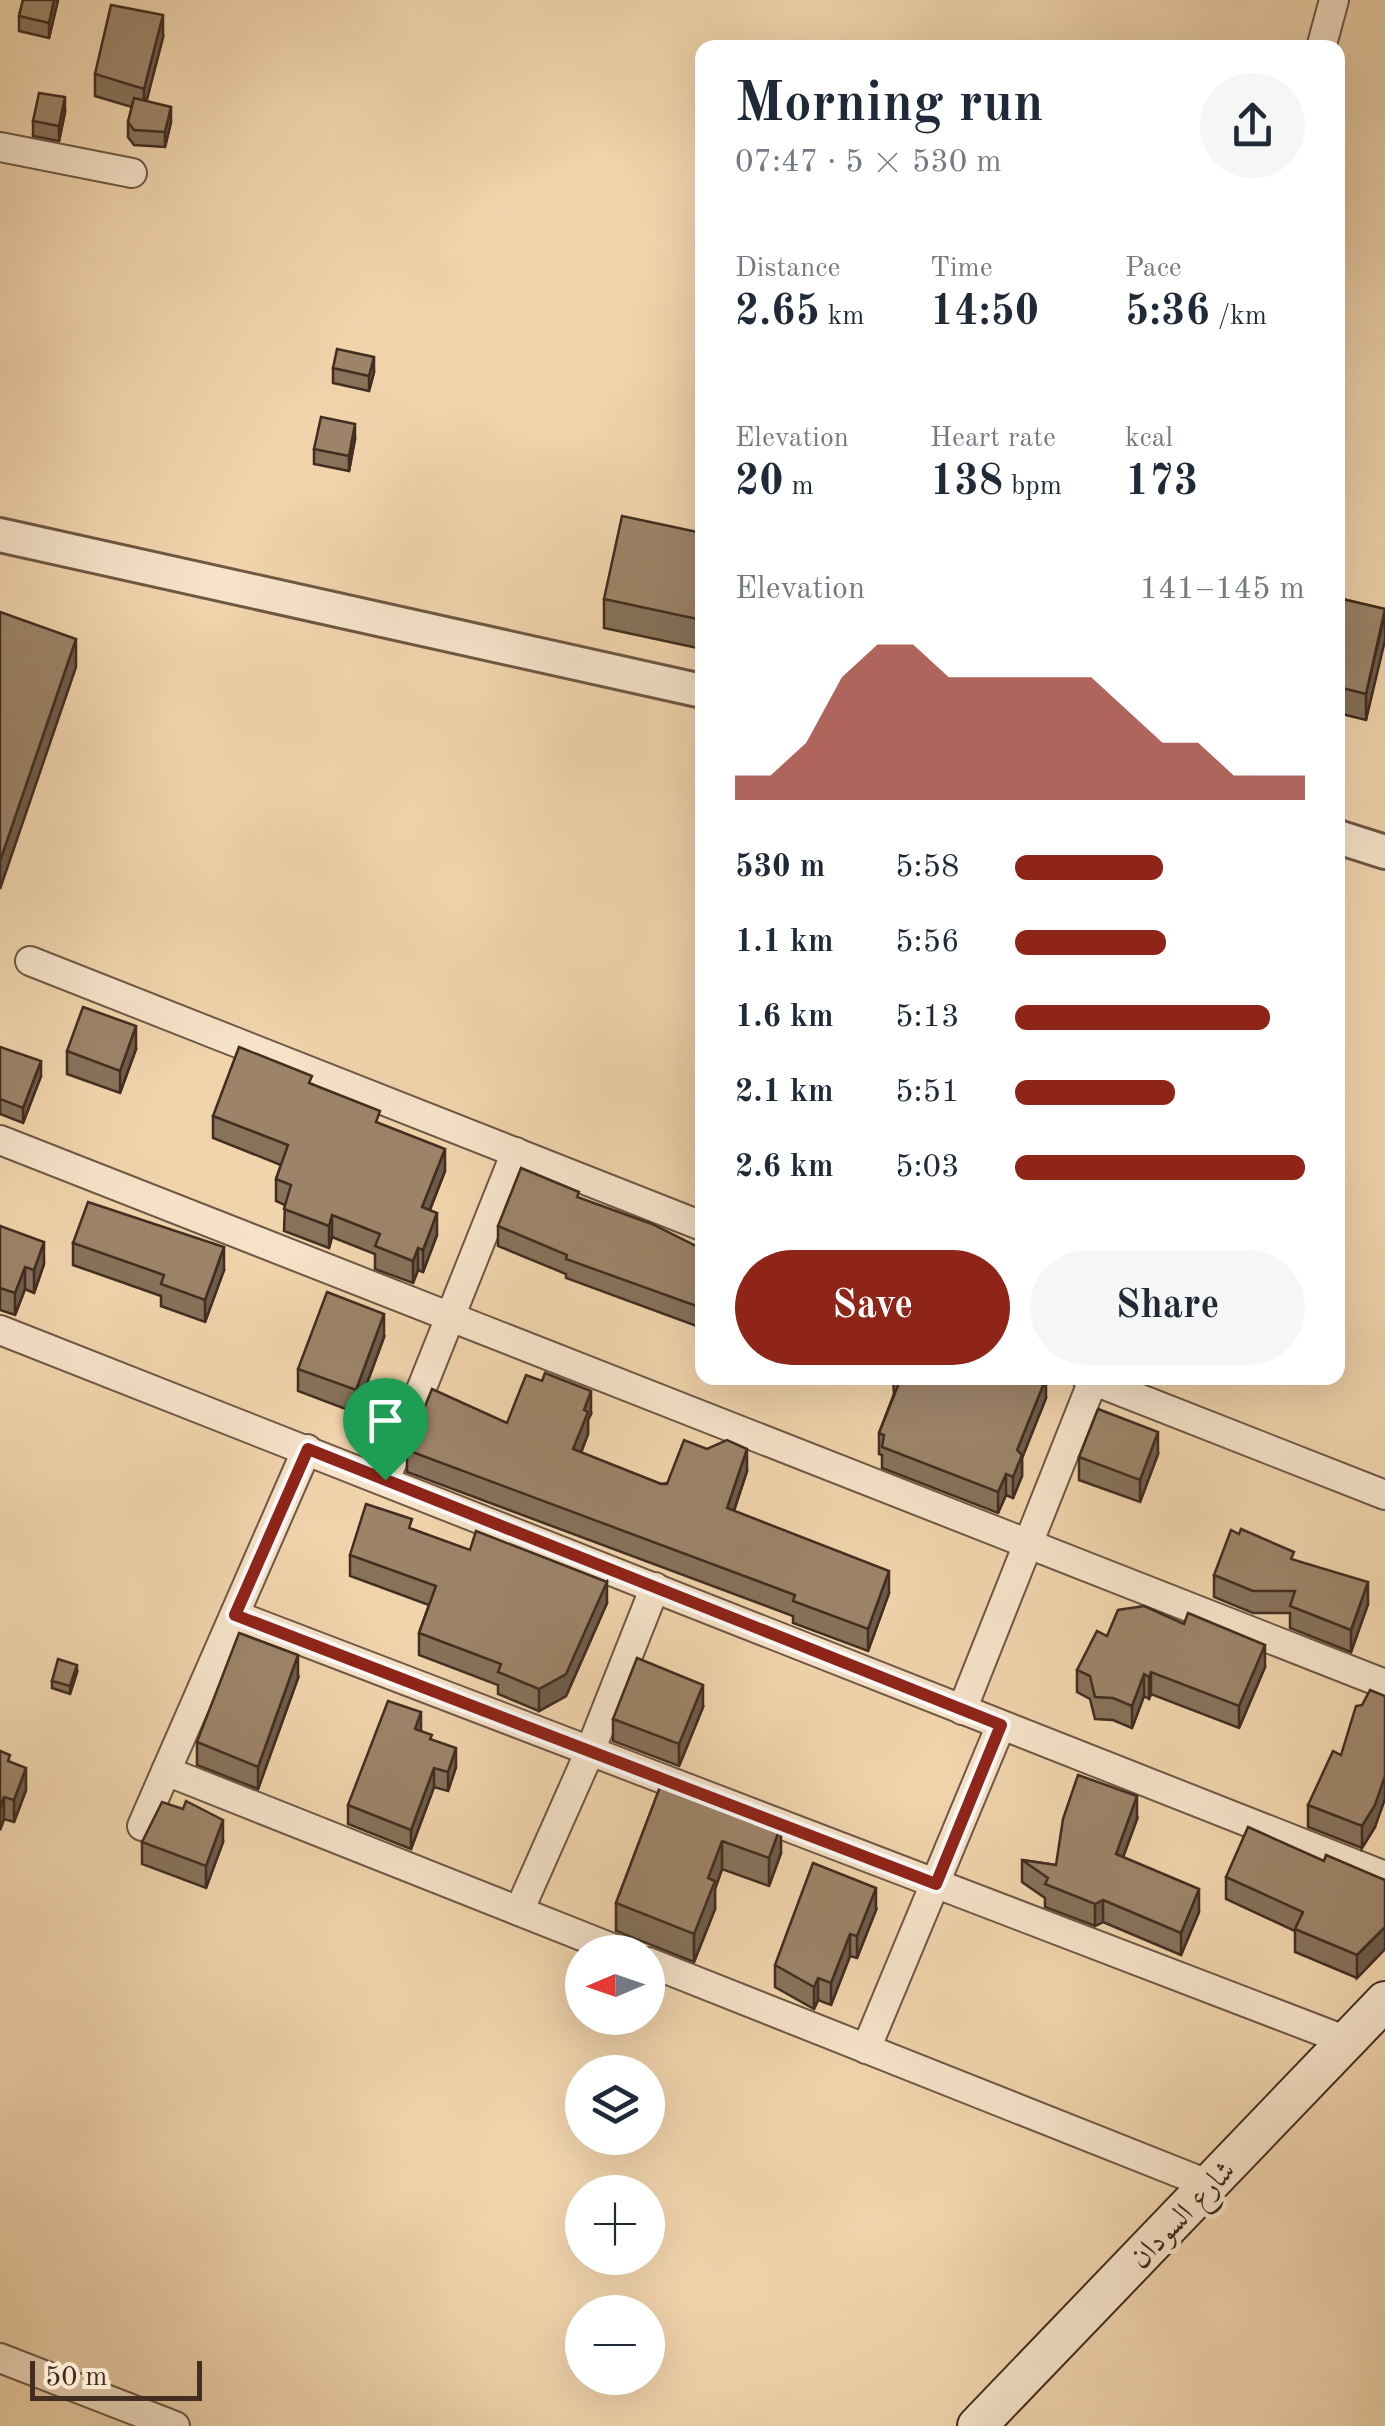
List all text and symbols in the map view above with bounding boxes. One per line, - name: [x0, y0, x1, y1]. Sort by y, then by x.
- button: share: [1200, 73, 1305, 178]
- text: Morning run: [735, 78, 1044, 133]
- text: 07:47 · 5 × 530 m: [735, 147, 1002, 179]
- text: Distance: [735, 255, 840, 283]
- text: Time: [930, 255, 993, 283]
- text: Pace: [1125, 255, 1182, 283]
- text: 2.65: [735, 292, 820, 334]
- text: 14:50: [930, 292, 1039, 334]
- text: 5:36: [1125, 292, 1210, 334]
- text: km: [820, 303, 864, 331]
- text: /km: [1210, 303, 1267, 331]
- text: Elevation: [735, 425, 849, 453]
- text: Heart rate: [930, 425, 1056, 453]
- text: kcal: [1125, 425, 1173, 453]
- text: 20: [735, 462, 784, 504]
- text: 138: [930, 462, 1003, 504]
- text: 173: [1125, 462, 1198, 504]
- text: m: [784, 473, 814, 501]
- text: bpm: [1003, 473, 1062, 501]
- text: Elevation: [735, 574, 865, 606]
- text: 141–145 m: [1139, 574, 1305, 606]
- text: 530 m: [735, 852, 825, 884]
- text: 5:58: [895, 852, 960, 884]
- text: 1.1 km: [735, 927, 834, 959]
- text: 5:56: [895, 927, 960, 959]
- text: 1.6 km: [735, 1002, 834, 1034]
- text: 5:13: [895, 1002, 960, 1034]
- text: 2.1 km: [735, 1077, 834, 1109]
- text: 5:51: [895, 1077, 960, 1109]
- text: 2.6 km: [735, 1152, 834, 1184]
- text: 5:03: [895, 1152, 960, 1184]
- button: Save: [735, 1250, 1010, 1365]
- button: Share: [1030, 1250, 1305, 1365]
- pin: [343, 1378, 428, 1481]
- icon: arrive: [358, 1393, 413, 1448]
- north arrow: [565, 1935, 665, 2035]
- map controls: [565, 1935, 665, 2395]
- button: layers: [565, 2055, 665, 2155]
- street label: شارع السودان: [1125, 2156, 1248, 2281]
- button: +: [565, 2175, 665, 2275]
- button: −: [565, 2295, 665, 2395]
- scale bar: [30, 2356, 202, 2400]
- text: 50 m: [45, 2364, 108, 2392]

